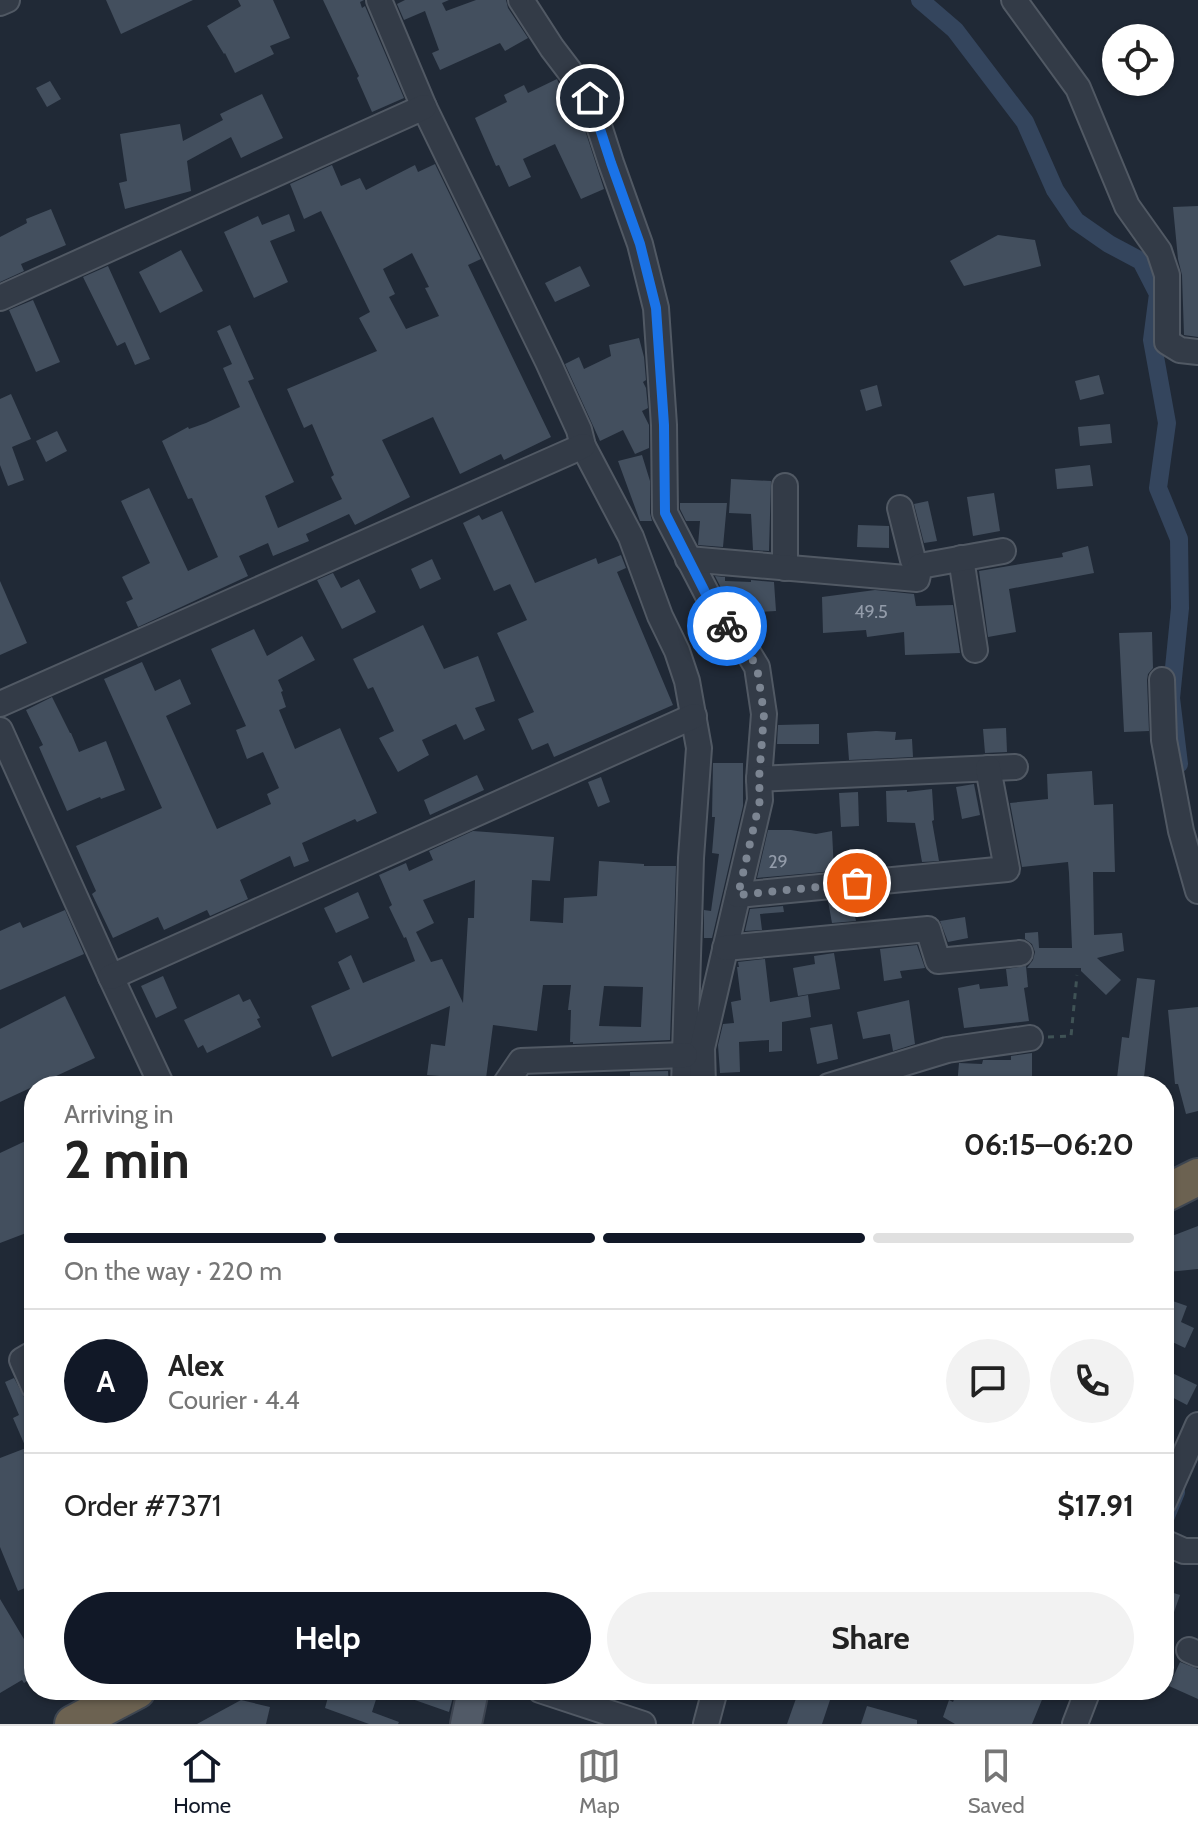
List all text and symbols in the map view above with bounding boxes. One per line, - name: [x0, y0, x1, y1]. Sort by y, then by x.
- map controls: [1102, 24, 1174, 96]
- button: locate: [1102, 24, 1174, 96]
- pin: [556, 64, 624, 132]
- icon: home: [568, 76, 612, 120]
- courier: [687, 586, 767, 666]
- house number: 49.5: [854, 601, 888, 623]
- icon: bike: [705, 604, 749, 648]
- pin: [823, 849, 891, 917]
- house number: 29: [768, 851, 788, 873]
- icon: bag: [835, 861, 879, 905]
- text: Arriving in: [64, 1098, 174, 1130]
- text: 06:15–06:20: [964, 1126, 1134, 1163]
- text: 2 min: [64, 1128, 190, 1191]
- text: On the way · 220 m: [64, 1255, 282, 1287]
- button: chat: [946, 1339, 1030, 1423]
- button: phone: [1050, 1339, 1134, 1423]
- text: Alex: [168, 1347, 224, 1384]
- text: A: [97, 1363, 115, 1400]
- text: Courier · 4.4: [168, 1384, 300, 1416]
- text: Order #7371: [64, 1487, 222, 1524]
- text: $17.91: [1057, 1487, 1134, 1524]
- button: Help: [64, 1592, 591, 1684]
- button: Share: [607, 1592, 1134, 1684]
- tab: Home: [173, 1744, 231, 1819]
- tab: Map: [577, 1744, 621, 1819]
- tab: Saved: [968, 1744, 1025, 1819]

